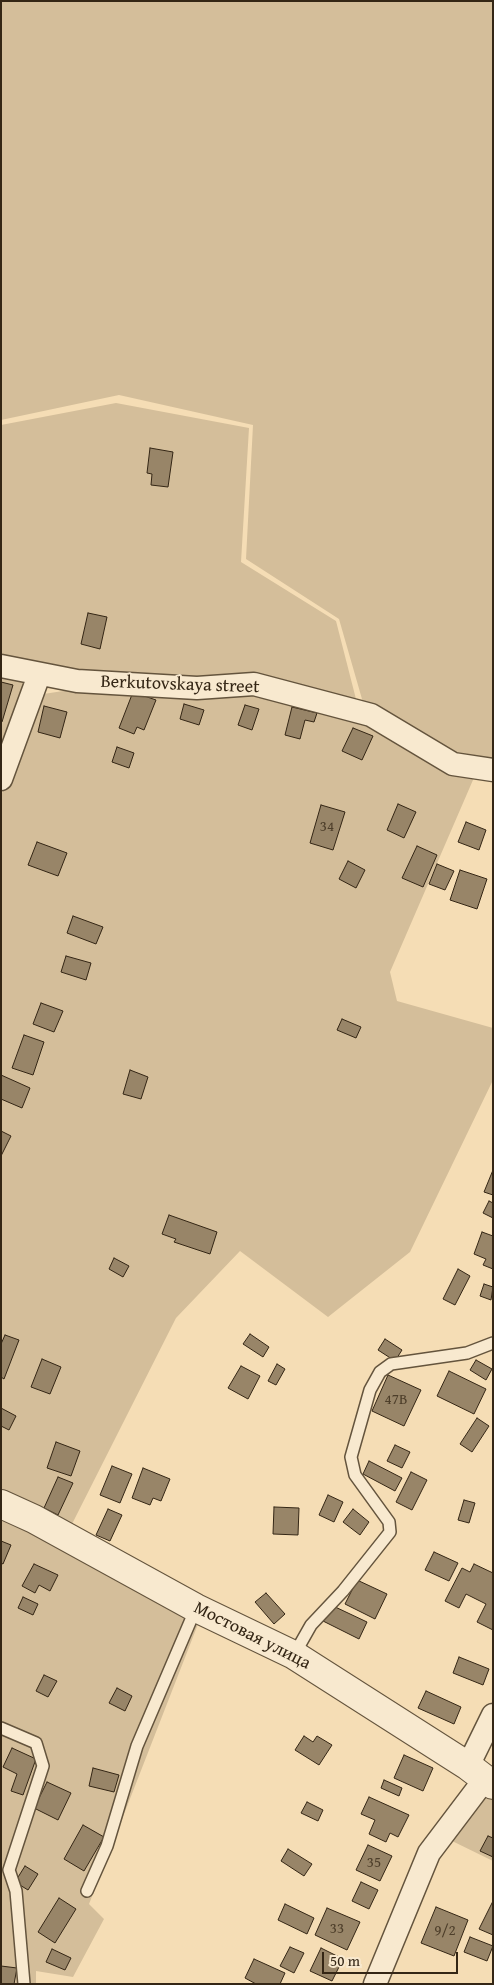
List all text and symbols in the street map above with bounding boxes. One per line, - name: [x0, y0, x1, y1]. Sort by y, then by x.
- street label: Berkutovskaya street: [100, 671, 260, 699]
- house number: 34: [320, 818, 334, 836]
- house number: 47В: [385, 1391, 407, 1409]
- street label: Мостовая улица: [190, 1597, 314, 1675]
- house number: 35: [367, 1854, 381, 1872]
- house number: 33: [330, 1920, 344, 1938]
- house number: 9/2: [434, 1922, 456, 1940]
- scale bar: [324, 1942, 460, 1974]
- text: 50 m: [330, 1950, 360, 1971]

